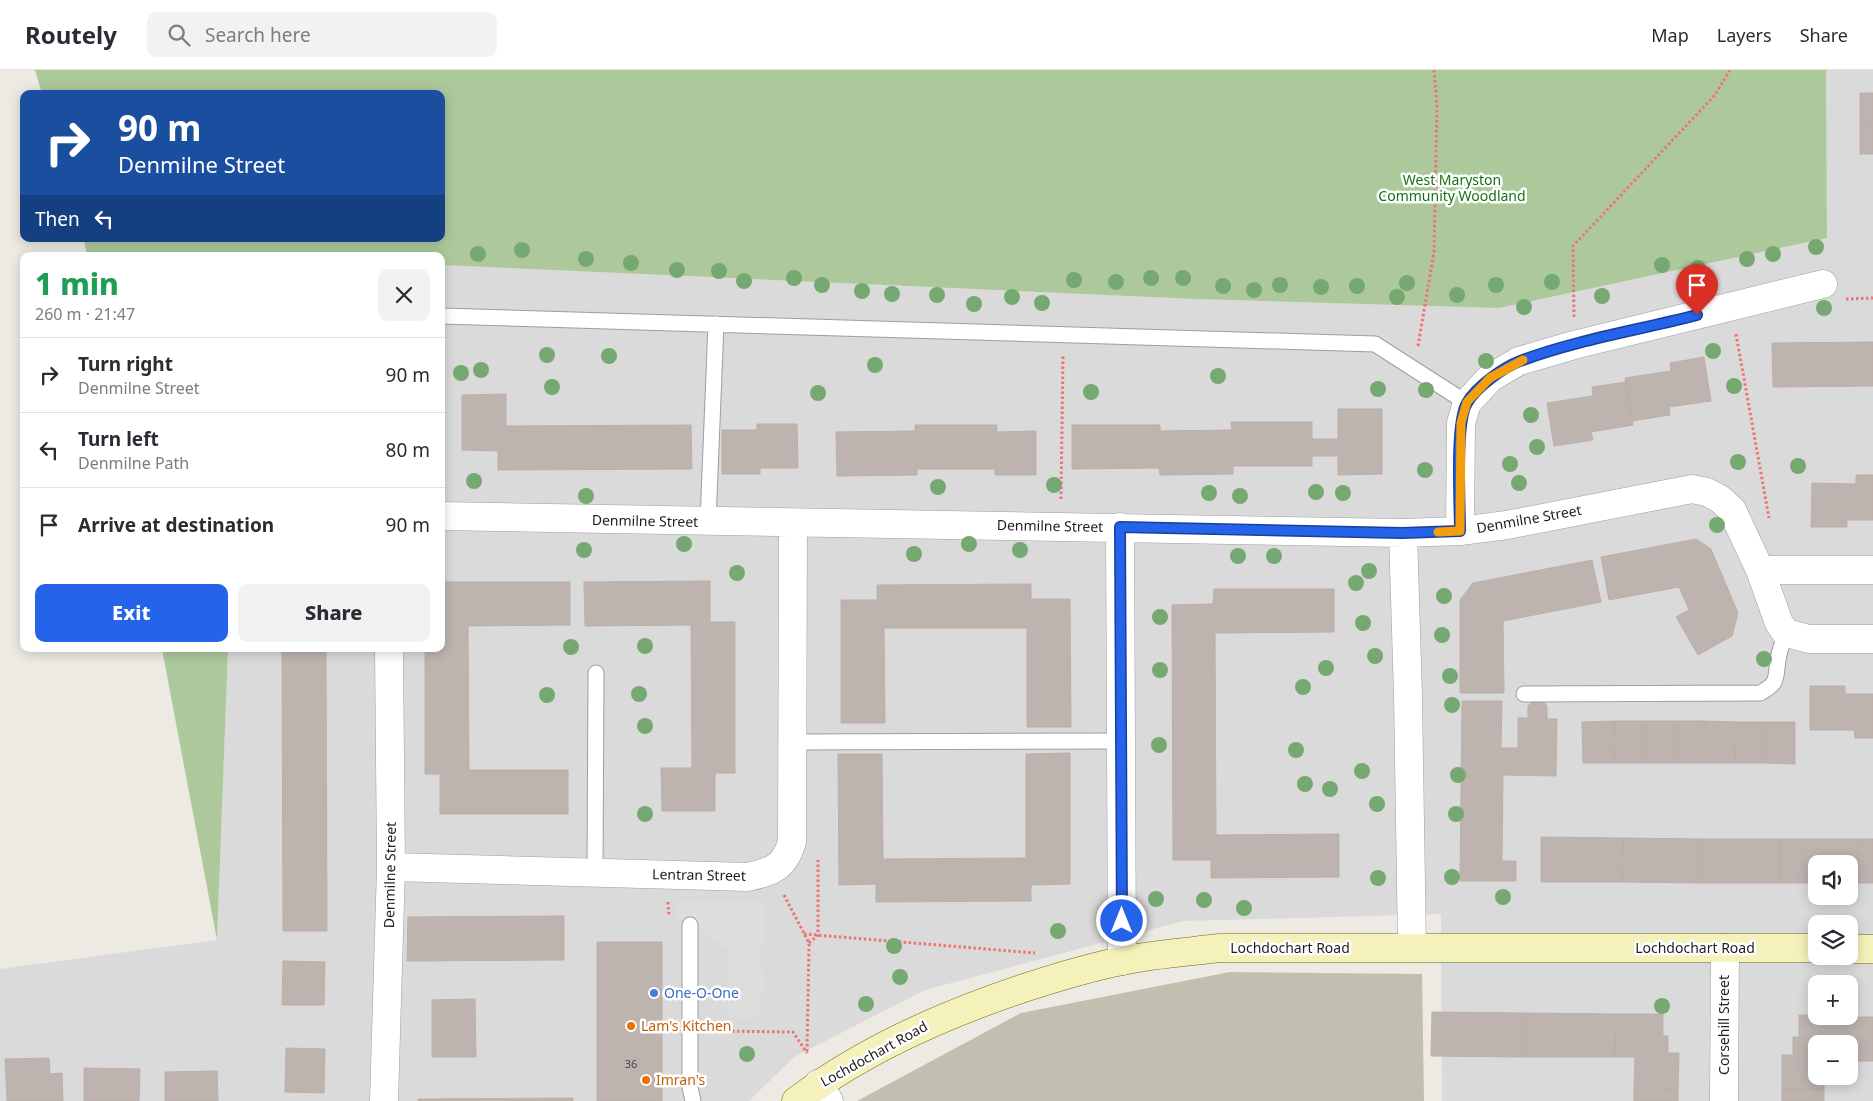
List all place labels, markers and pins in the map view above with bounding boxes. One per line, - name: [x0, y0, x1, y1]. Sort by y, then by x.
- pin: [1676, 264, 1718, 315]
- place label: One-O-One: [664, 983, 739, 1002]
- marker: One-O-One: [648, 987, 660, 999]
- place label: Lam's Kitchen: [641, 1016, 731, 1035]
- marker: Lam's Kitchen: [625, 1020, 637, 1032]
- place label: Imran's: [656, 1070, 705, 1089]
- marker: Imran's: [640, 1074, 652, 1086]

